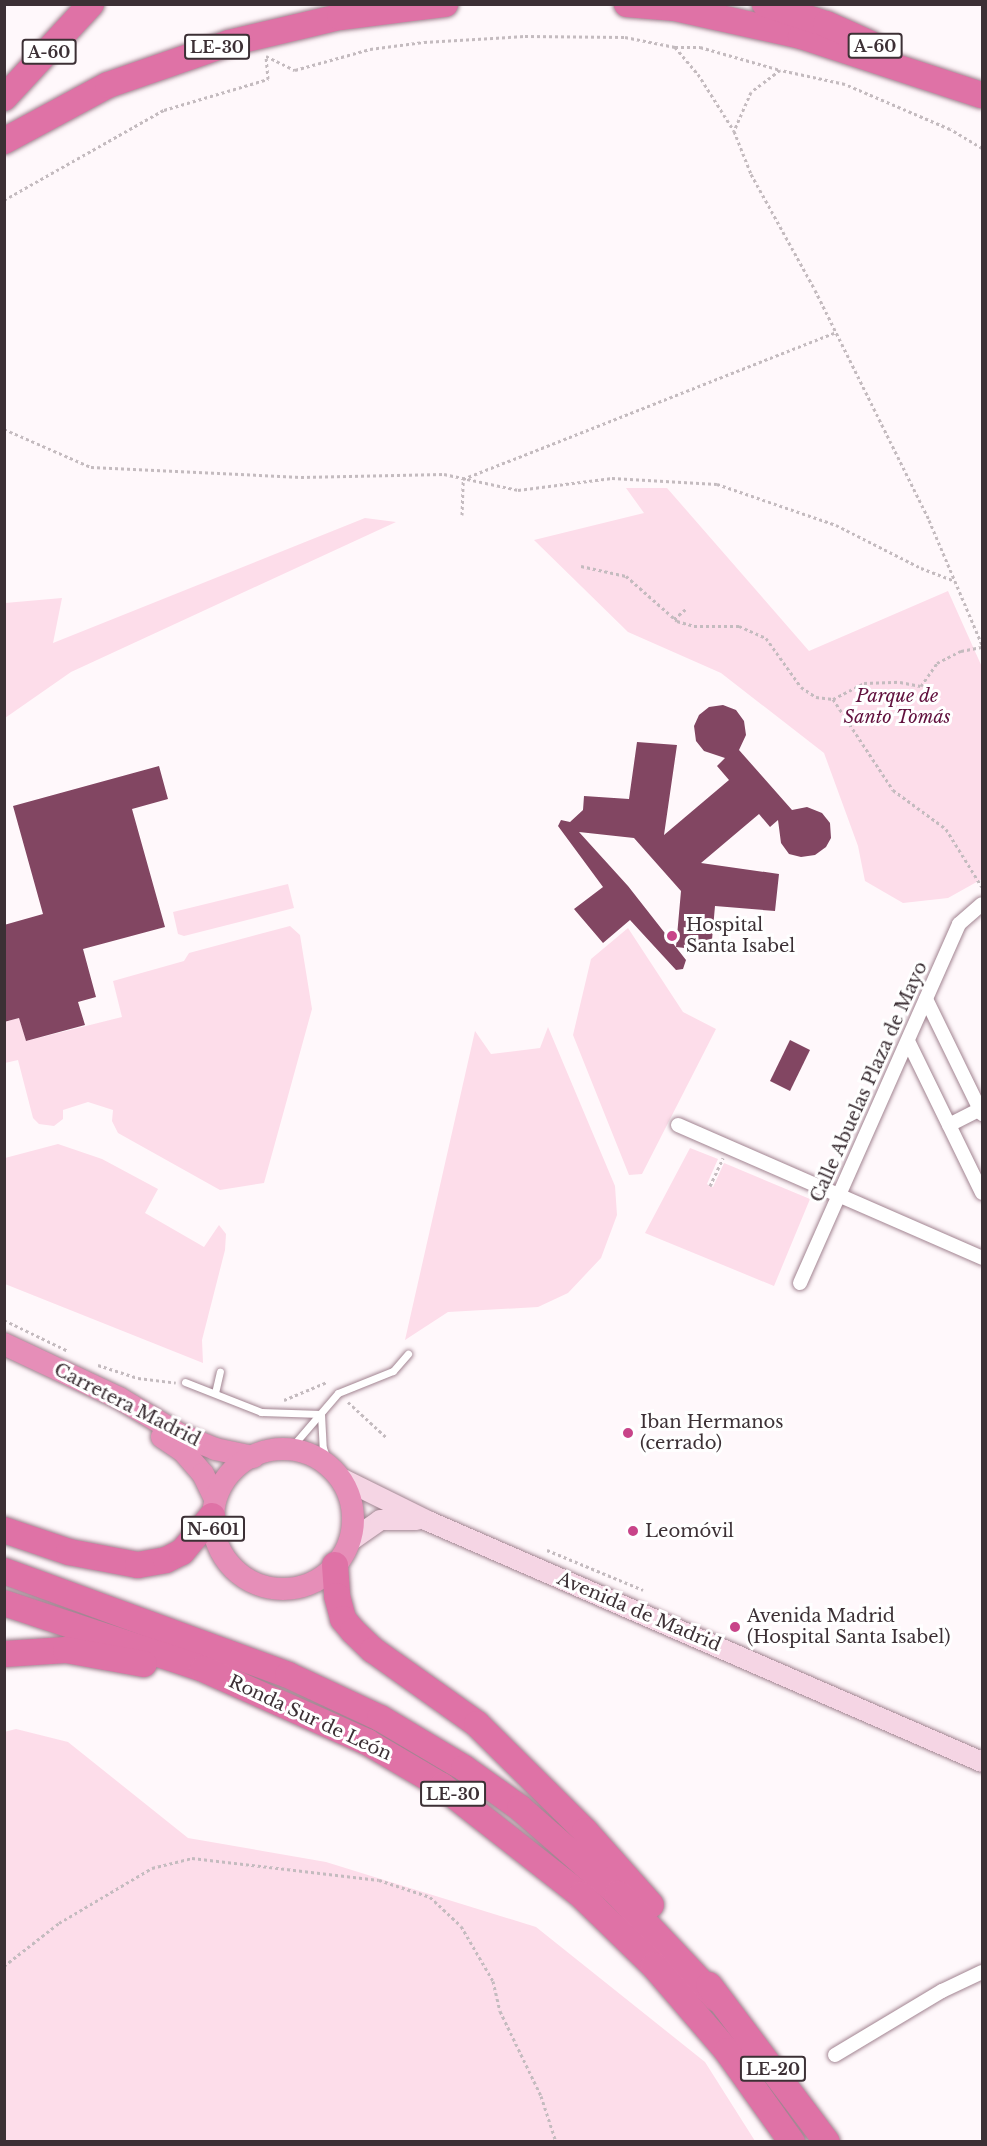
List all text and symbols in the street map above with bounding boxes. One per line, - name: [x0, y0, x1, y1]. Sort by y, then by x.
- road number: A-60: [846, 33, 904, 59]
- road number: LE-30: [184, 34, 250, 60]
- road number: A-60: [20, 39, 78, 65]
- park label: Parque de Santo Tomás: [843, 686, 951, 728]
- place label: Hospital Santa Isabel: [686, 915, 795, 958]
- marker: Hospital Santa Isabel: [663, 927, 681, 945]
- street label: Calle Abuelas Plaza de Mayo: [806, 958, 932, 1206]
- street label: Carretera Madrid: [50, 1359, 204, 1451]
- place label: Iban Hermanos (cerrado): [640, 1412, 784, 1454]
- marker: Iban Hermanos (cerrado): [621, 1426, 635, 1440]
- road number: N-601: [180, 1516, 246, 1542]
- place label: Leomóvil: [645, 1520, 734, 1542]
- marker: Leomóvil: [626, 1524, 640, 1538]
- street label: Avenida de Madrid: [554, 1568, 724, 1656]
- place label: Avenida Madrid (Hospital Santa Isabel): [747, 1606, 951, 1648]
- marker: Avenida Madrid (Hospital Santa Isabel): [728, 1620, 742, 1634]
- street label: Ronda Sur de León: [225, 1671, 395, 1765]
- road number: LE-30: [420, 1781, 486, 1807]
- road number: LE-20: [738, 2056, 808, 2082]

